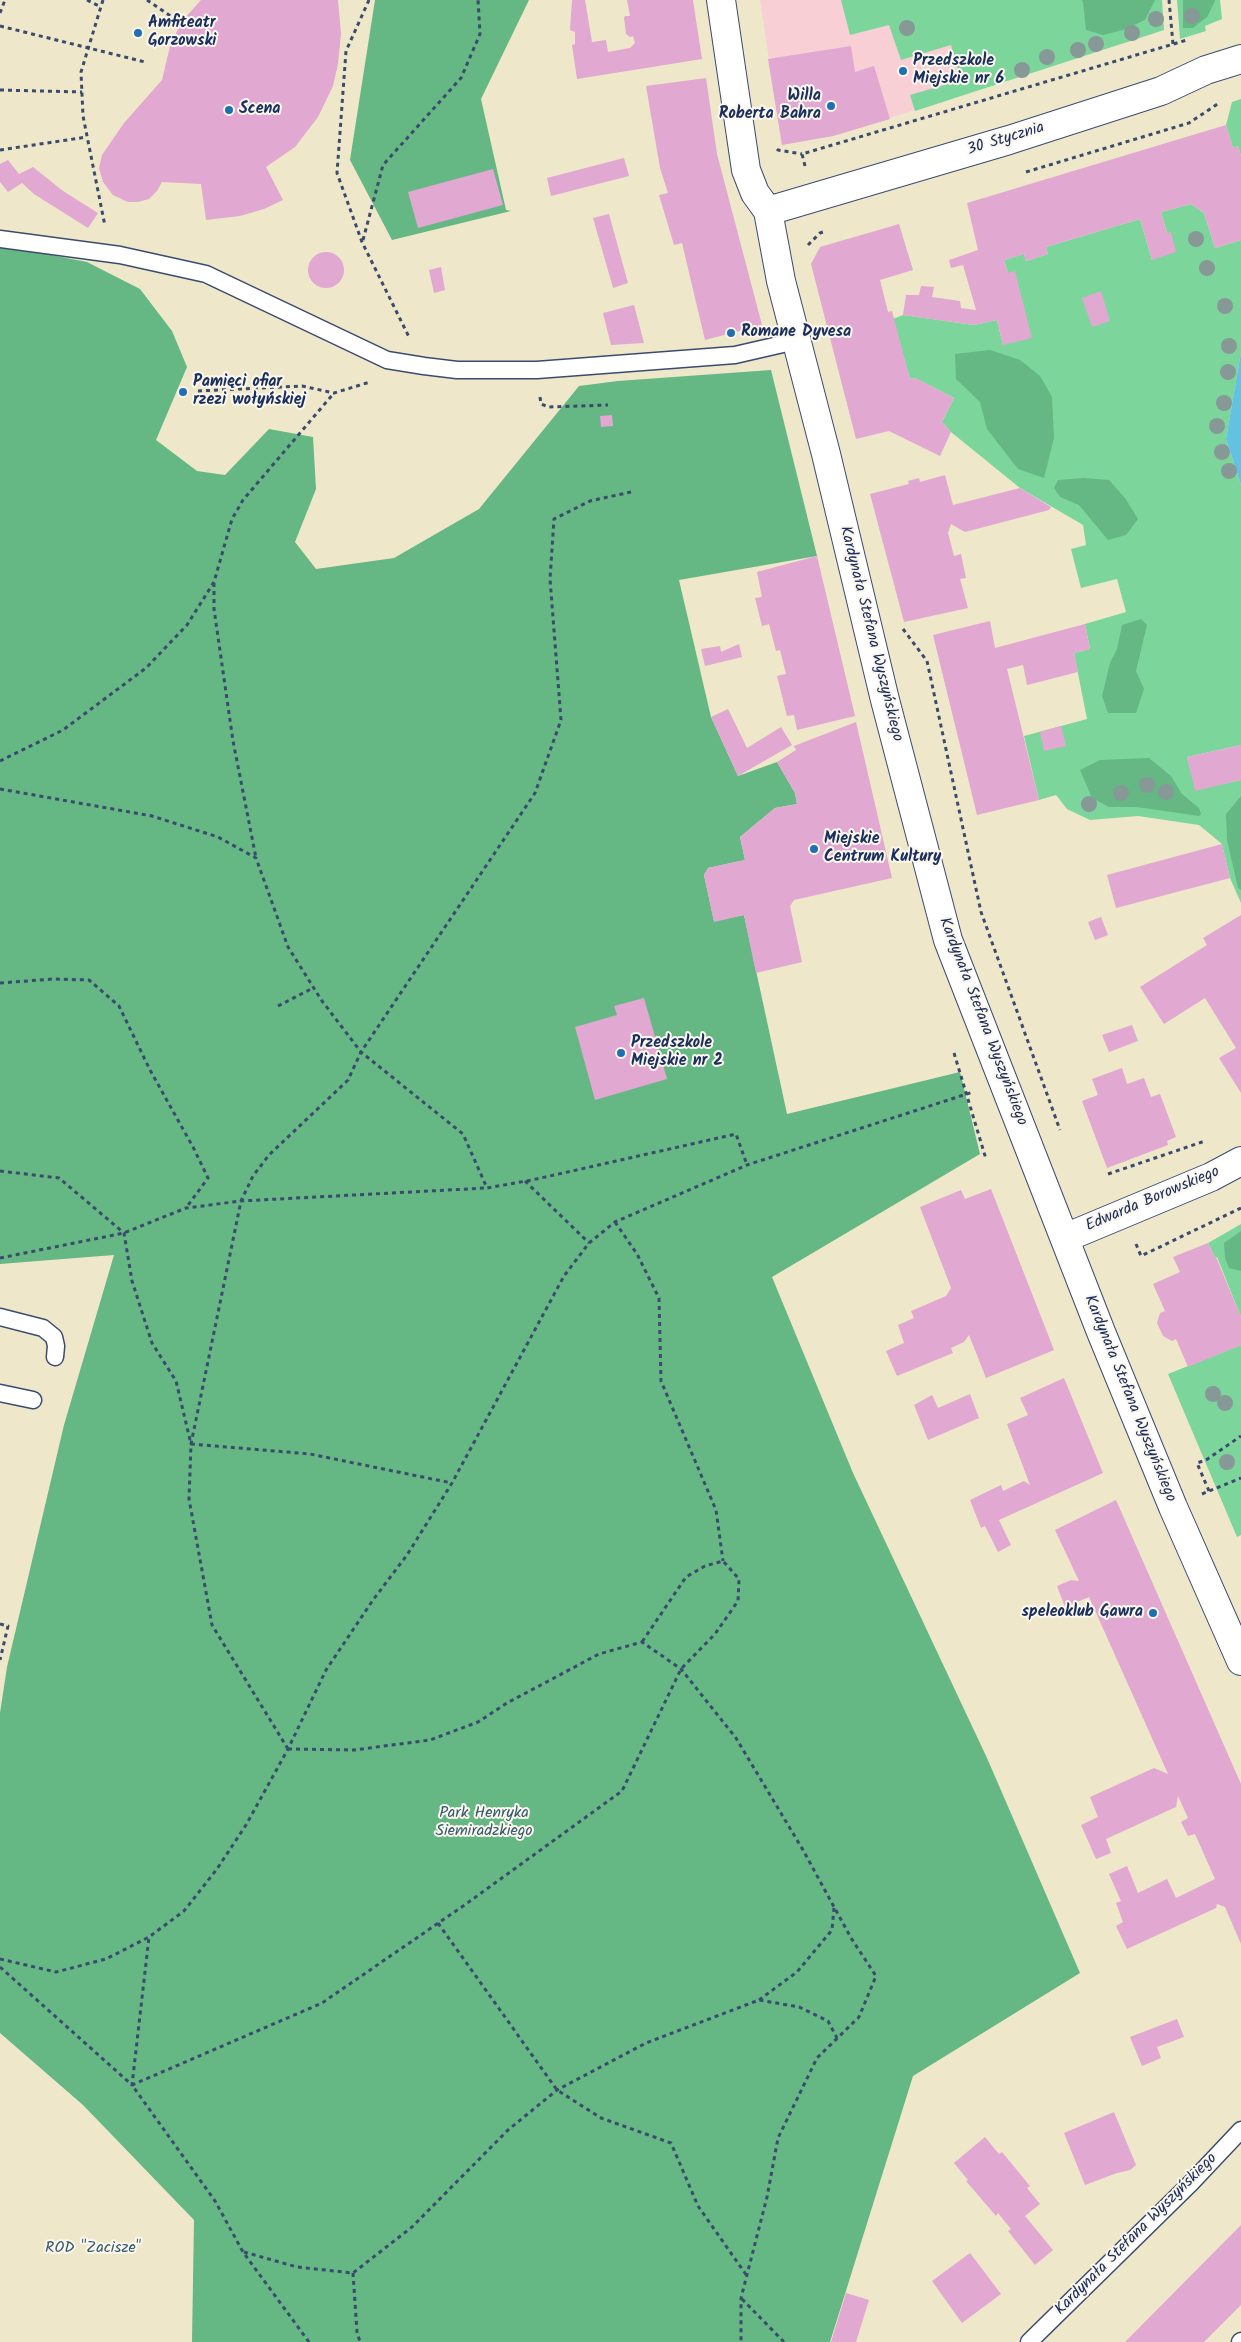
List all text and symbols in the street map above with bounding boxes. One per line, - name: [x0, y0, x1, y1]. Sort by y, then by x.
- place label: Amfiteatr Gorzowski: [148, 14, 216, 52]
- marker: Amfiteatr Gorzowski: [132, 27, 144, 39]
- place label: Przedszkole Miejskie nr 6: [913, 52, 1004, 90]
- marker: Przedszkole Miejskie nr 6: [897, 65, 909, 77]
- place label: Willa Roberta Bahra: [719, 87, 821, 125]
- place label: Scena: [239, 100, 280, 120]
- marker: Willa Roberta Bahra: [825, 100, 837, 112]
- marker: Scena: [223, 104, 235, 116]
- street label: 30 Stycznia: [965, 119, 1047, 161]
- place label: Romane Dyvesa: [741, 323, 851, 343]
- marker: Romane Dyvesa: [725, 327, 737, 339]
- place label: Pamięci ofiar rzezi wołyńskiej: [193, 373, 306, 411]
- marker: Pamięci ofiar rzezi wołyńskiej: [177, 386, 189, 398]
- street label: Kardynała Stefana Wyszyńskiego: [834, 524, 906, 744]
- place label: Miejskie Centrum Kultury: [824, 830, 941, 868]
- marker: Miejskie Centrum Kultury: [808, 843, 820, 855]
- street label: Kardynała Stefana Wyszyńskiego: [933, 915, 1031, 1129]
- place label: Przedszkole Miejskie nr 2: [631, 1034, 723, 1072]
- marker: Przedszkole Miejskie nr 2: [615, 1047, 627, 1059]
- street label: Edwarda Borowskiego: [1083, 1163, 1223, 1237]
- street label: Kardynała Stefana Wyszyńskiego: [1079, 1293, 1179, 1505]
- place label: speleoklub Gawra: [1022, 1603, 1143, 1623]
- marker: speleoklub Gawra: [1147, 1607, 1159, 1619]
- park label: Park Henryka Siemiradzkiego: [435, 1804, 533, 1842]
- street label: Kardynała Stefana Wyszyńskiego: [1052, 2150, 1222, 2320]
- park label: ROD "Zacisze": [45, 2239, 141, 2259]

